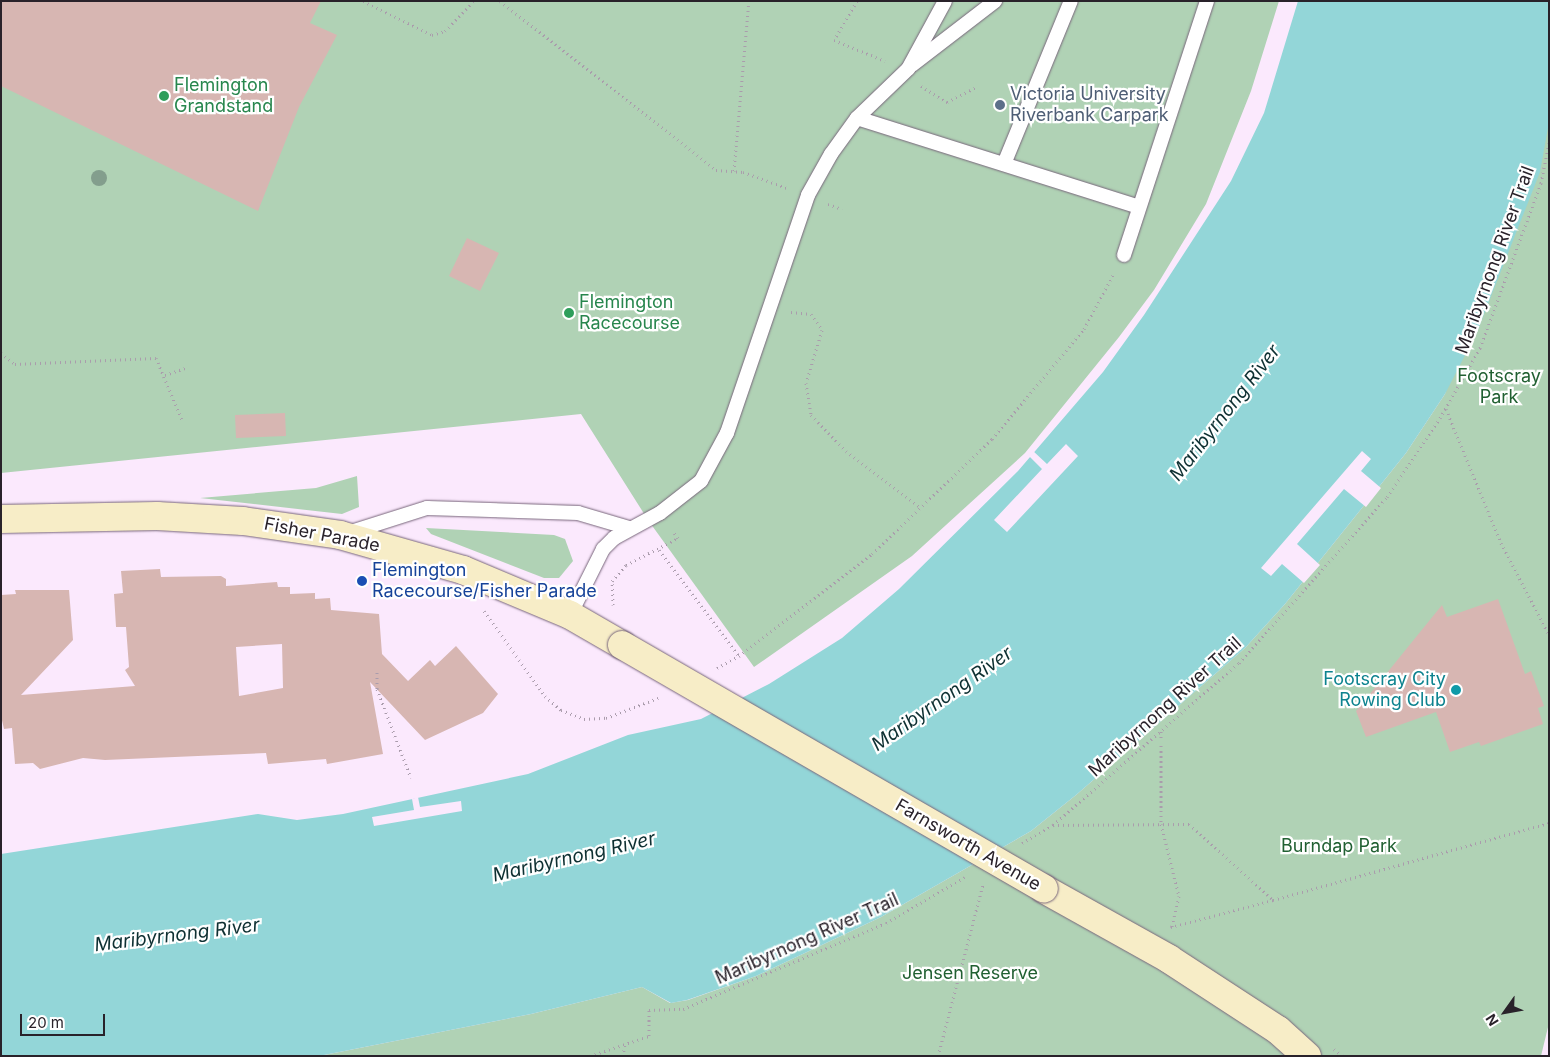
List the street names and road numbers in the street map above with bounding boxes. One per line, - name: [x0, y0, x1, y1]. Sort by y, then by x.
- street label: Maribyrnong River Trail: [1451, 163, 1539, 357]
- street label: Fisher Parade: [262, 513, 382, 557]
- street label: Maribyrnong River Trail: [1084, 633, 1246, 781]
- street label: Farnsworth Avenue: [891, 795, 1045, 895]
- street label: Maribyrnong River Trail: [712, 889, 902, 989]

